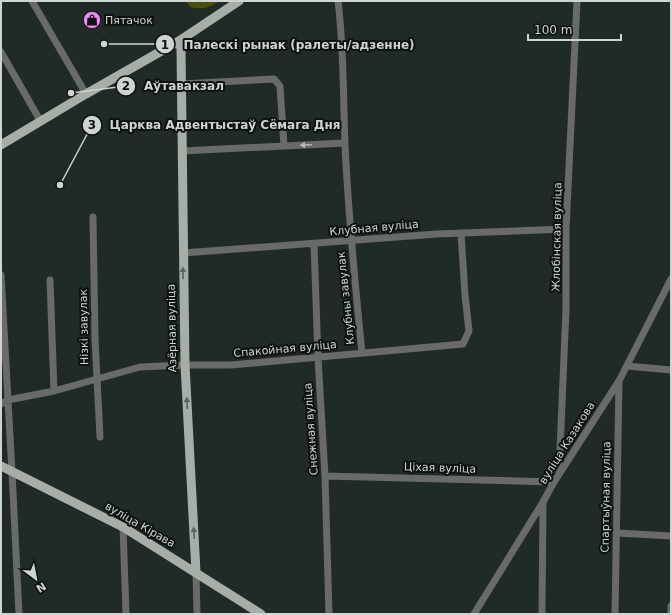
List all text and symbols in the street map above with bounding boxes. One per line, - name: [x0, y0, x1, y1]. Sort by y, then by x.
- shop icon: Пятачок: [82, 10, 102, 30]
- place label: Пятачок: [105, 14, 153, 27]
- scale bar: [528, 16, 621, 42]
- text: 100 m: [534, 23, 572, 37]
- callout: Палескі рынак (ралеты/адзенне): [155, 32, 423, 56]
- text: 1: [161, 38, 169, 52]
- text: Палескі рынак (ралеты/адзенне): [183, 38, 415, 52]
- callout: Аўтавакзал: [116, 74, 232, 98]
- text: 2: [122, 79, 130, 93]
- text: Аўтавакзал: [144, 79, 224, 93]
- callout: Царква Адвентыстаў Сёмага Дня: [82, 113, 349, 137]
- text: 3: [88, 118, 96, 132]
- text: Царква Адвентыстаў Сёмага Дня: [110, 118, 340, 132]
- one-way arrow: [299, 142, 312, 148]
- street label: Жлобінская вуліца: [550, 182, 564, 292]
- street label: Клубная вуліца: [329, 218, 419, 238]
- street label: Клубны завулак: [335, 250, 357, 345]
- one-way arrow: [180, 266, 186, 279]
- street label: Азёрная вуліца: [165, 284, 179, 372]
- street label: Нізкі завулак: [77, 288, 91, 365]
- street label: Спакойная вуліца: [233, 338, 337, 360]
- street label: Снежная вуліца: [301, 382, 321, 476]
- one-way arrow: [183, 397, 190, 409]
- street label: вуліца Казакова: [536, 399, 598, 487]
- street label: Спартыўная вуліца: [599, 441, 613, 553]
- street label: Ціхая вуліца: [404, 460, 476, 476]
- street label: вуліца Кірава: [103, 500, 177, 550]
- one-way arrow: [190, 527, 197, 539]
- north arrow: [16, 559, 56, 599]
- text: N: [34, 579, 48, 595]

